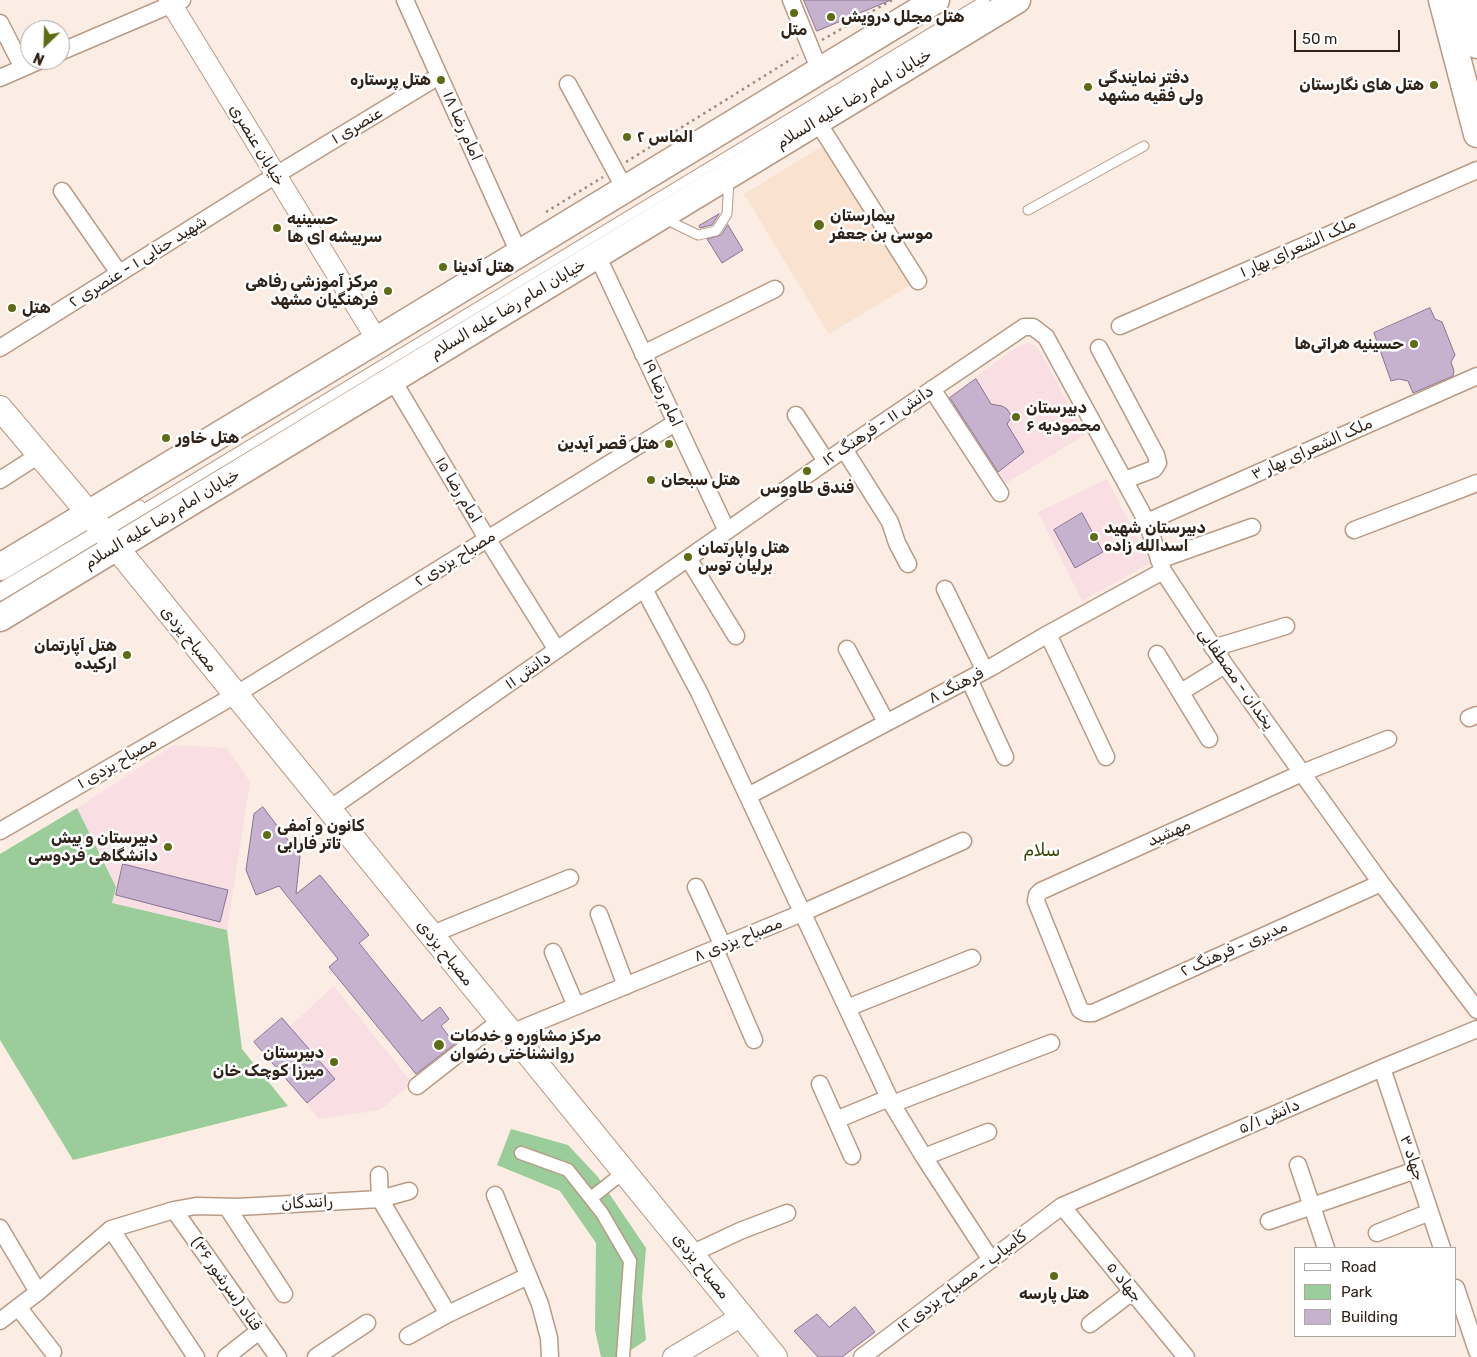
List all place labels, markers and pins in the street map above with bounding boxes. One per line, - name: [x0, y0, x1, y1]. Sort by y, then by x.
- marker: متل: [788, 7, 800, 19]
- place label: هتل مجلل درویش: [841, 7, 964, 27]
- marker: هتل مجلل درویش: [825, 11, 837, 23]
- place label: متل: [781, 20, 807, 40]
- place label: دفتر نمایندگی ولی فقیه مشهد: [1098, 68, 1203, 106]
- place label: هتل پرستاره: [350, 70, 431, 90]
- marker: هتل پرستاره: [435, 74, 447, 86]
- place label: هتل های نگارستان: [1299, 75, 1424, 95]
- marker: هتل های نگارستان: [1428, 79, 1440, 91]
- marker: دفتر نمایندگی ولی فقیه مشهد: [1082, 81, 1094, 93]
- place label: الماس ۲: [637, 127, 693, 147]
- marker: الماس ۲: [621, 131, 633, 143]
- place label: بیمارستان موسی بن جعفر: [830, 206, 933, 244]
- place label: حسینیه سربیشه ای ها: [287, 209, 382, 247]
- marker: بیمارستان موسی بن جعفر: [812, 218, 826, 232]
- marker: حسینیه سربیشه ای ها: [271, 222, 283, 234]
- place label: هتل آدینا: [453, 257, 514, 277]
- marker: هتل آدینا: [437, 261, 449, 273]
- place label: مرکز آموزشی رفاهی فرهنگیان مشهد: [245, 272, 378, 310]
- marker: مرکز آموزشی رفاهی فرهنگیان مشهد: [382, 285, 394, 297]
- place label: هتل: [22, 298, 51, 318]
- marker: هتل: [6, 302, 18, 314]
- place label: حسینیه هراتی‌ها: [1294, 334, 1404, 354]
- marker: حسینیه هراتی‌ها: [1408, 338, 1420, 350]
- place label: دبیرستان محمودیه ۶: [1026, 398, 1101, 436]
- marker: دبیرستان محمودیه ۶: [1010, 411, 1022, 423]
- place label: هتل خاور: [176, 428, 239, 448]
- marker: هتل خاور: [160, 432, 172, 444]
- place label: هتل قصر آیدین: [558, 434, 659, 454]
- marker: هتل قصر آیدین: [663, 438, 675, 450]
- marker: فندق طاووس: [801, 465, 813, 477]
- place label: هتل سبحان: [661, 470, 740, 490]
- marker: هتل سبحان: [645, 474, 657, 486]
- place label: فندق طاووس: [760, 478, 854, 498]
- place label: دبیرستان شهید اسدالله زاده: [1104, 518, 1206, 556]
- marker: دبیرستان شهید اسدالله زاده: [1088, 531, 1100, 543]
- place label: هتل واپارتمان برلیان توس: [698, 538, 790, 576]
- marker: هتل واپارتمان برلیان توس: [682, 551, 694, 563]
- place label: هتل آپارتمان ارکیده: [34, 636, 117, 674]
- marker: هتل آپارتمان ارکیده: [121, 649, 133, 661]
- place label: کانون و آمفی تاتر فارابی: [277, 816, 365, 854]
- place label: دبیرستان و پیش دانشگاهی فردوسی: [28, 828, 158, 866]
- marker: کانون و آمفی تاتر فارابی: [261, 829, 273, 841]
- marker: دبیرستان و پیش دانشگاهی فردوسی: [162, 841, 174, 853]
- place label: مرکز مشاوره و خدمات روانشناختی رضوان: [450, 1026, 601, 1064]
- marker: مرکز مشاوره و خدمات روانشناختی رضوان: [432, 1038, 446, 1052]
- place label: دبیرستان میرزا کوچک خان: [213, 1043, 324, 1081]
- marker: دبیرستان میرزا کوچک خان: [328, 1056, 340, 1068]
- marker: هتل پارسه: [1048, 1270, 1060, 1282]
- place label: هتل پارسه: [1019, 1284, 1089, 1304]

